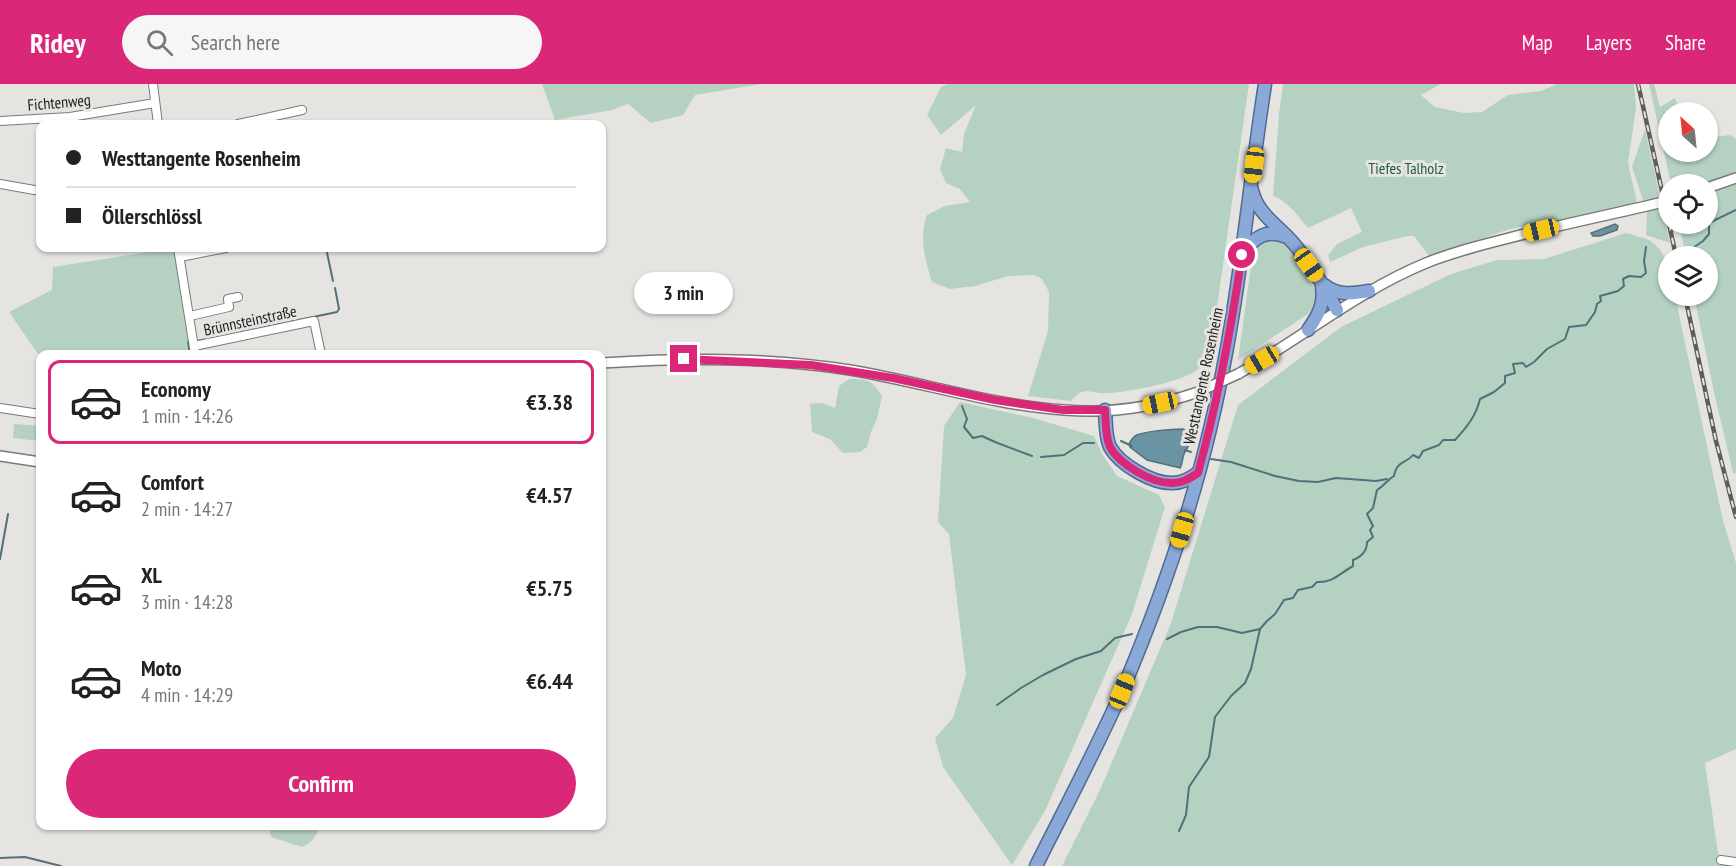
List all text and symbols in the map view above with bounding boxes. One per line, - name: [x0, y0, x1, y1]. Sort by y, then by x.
- search box: [122, 15, 542, 69]
- text: Ridey: [30, 24, 86, 61]
- icon: search: [143, 26, 176, 59]
- text: Search here: [191, 28, 280, 56]
- text: Map: [1522, 29, 1553, 56]
- text: Layers: [1586, 29, 1632, 56]
- text: Share: [1665, 29, 1706, 56]
- street label: Fichtenweg: [27, 89, 91, 115]
- north arrow: [1658, 102, 1718, 162]
- map controls: [1658, 102, 1718, 306]
- text: Westtangente Rosenheim: [102, 144, 301, 172]
- car: [1243, 146, 1265, 184]
- park label: Tiefes Talholz: [1368, 158, 1444, 178]
- button: locate: [1658, 174, 1718, 234]
- text: Öllerschlössl: [102, 202, 202, 230]
- car: [1521, 217, 1561, 243]
- route start: [1228, 241, 1255, 268]
- car: [1291, 245, 1327, 285]
- button: layers: [1658, 246, 1718, 306]
- callout: 3 min: [634, 272, 734, 314]
- text: 3 min: [663, 280, 704, 306]
- street label: Brünnsteinstraße: [202, 300, 298, 340]
- street label: Westtangente Rosenheim: [1179, 306, 1227, 446]
- car: [1242, 343, 1282, 377]
- route end: [670, 345, 697, 372]
- icon: car: [69, 375, 123, 429]
- text: Economy: [141, 375, 211, 403]
- text: €3.38: [526, 388, 573, 416]
- car: [1141, 390, 1179, 416]
- text: 1 min · 14:26: [141, 403, 233, 429]
- icon: car: [69, 468, 123, 522]
- text: Comfort: [141, 468, 204, 496]
- text: €4.57: [526, 481, 573, 509]
- text: 2 min · 14:27: [141, 496, 233, 522]
- car: [1168, 510, 1196, 550]
- icon: car: [69, 561, 123, 615]
- text: XL: [141, 561, 162, 589]
- text: €5.75: [526, 574, 573, 602]
- text: 3 min · 14:28: [141, 589, 233, 615]
- icon: car: [69, 654, 123, 708]
- text: Moto: [141, 654, 182, 682]
- text: €6.44: [526, 667, 573, 695]
- car: [1107, 671, 1137, 711]
- text: 4 min · 14:29: [141, 682, 233, 708]
- button: Confirm: [66, 749, 576, 818]

